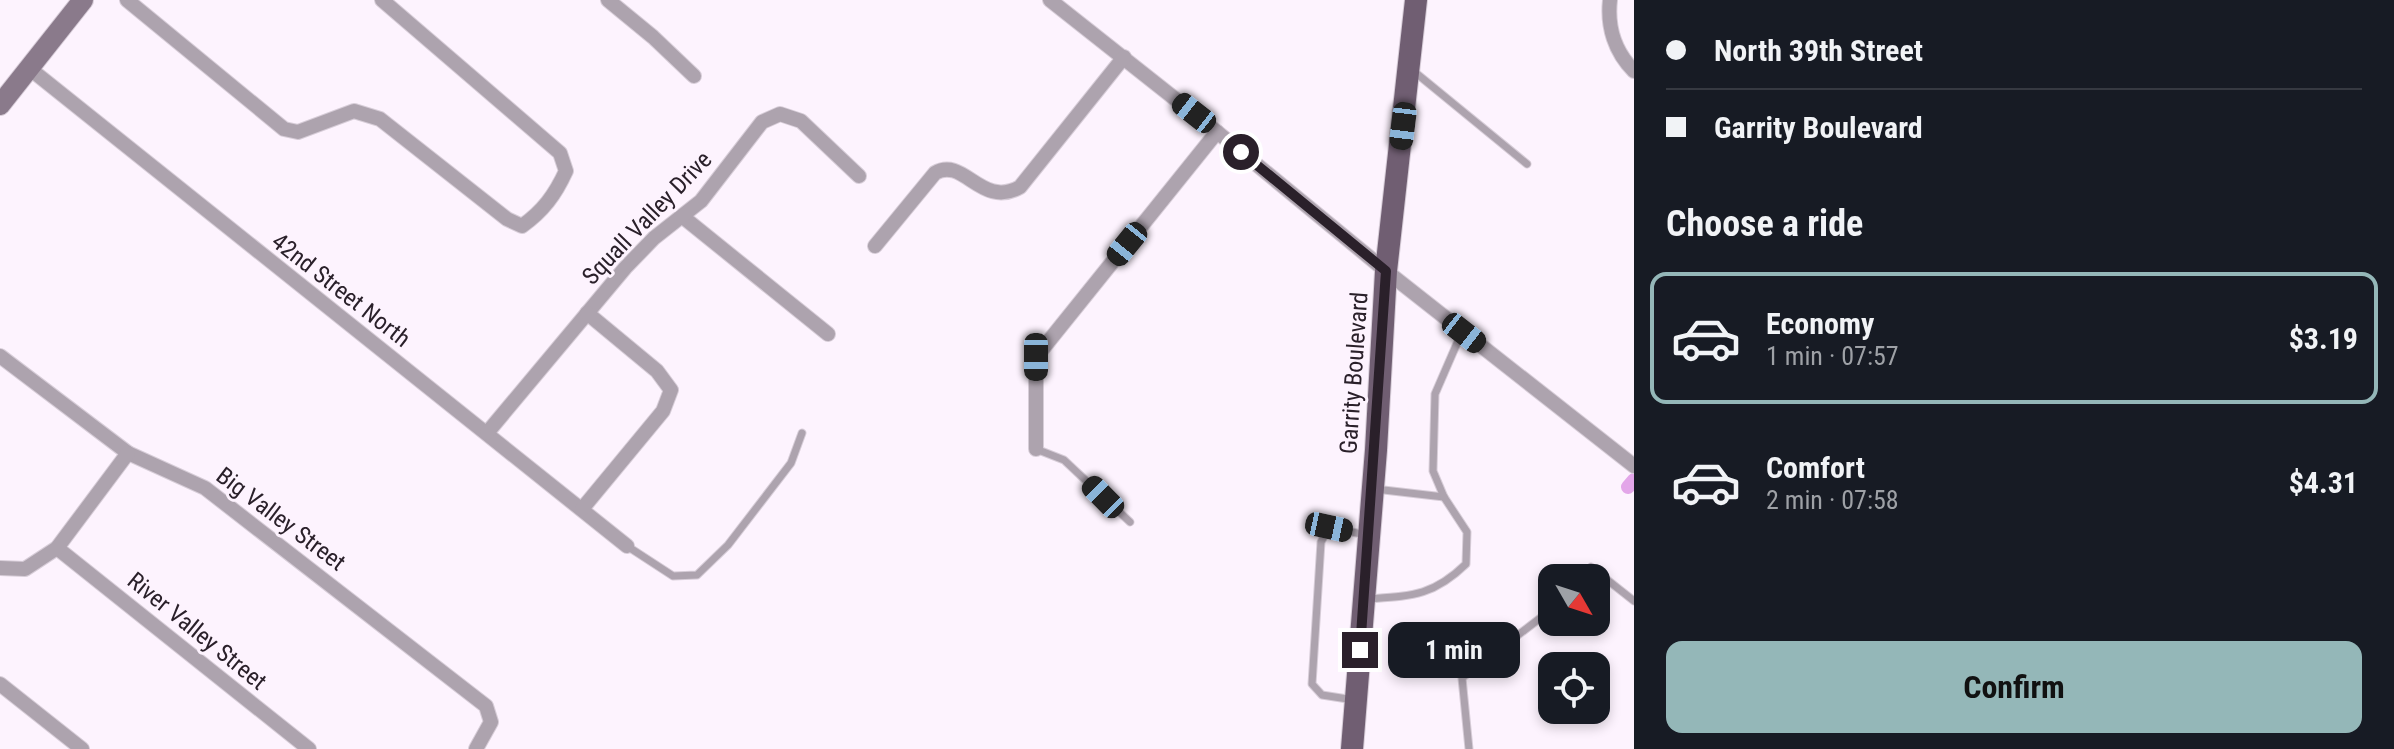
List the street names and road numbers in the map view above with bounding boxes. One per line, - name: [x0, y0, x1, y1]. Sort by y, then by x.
- street label: Squall Valley Drive: [576, 146, 718, 290]
- street label: 42nd Street North: [266, 227, 416, 353]
- street label: Garrity Boulevard: [1334, 291, 1374, 455]
- street label: Big Valley Street: [211, 461, 351, 577]
- street label: River Valley Street: [122, 566, 272, 696]

